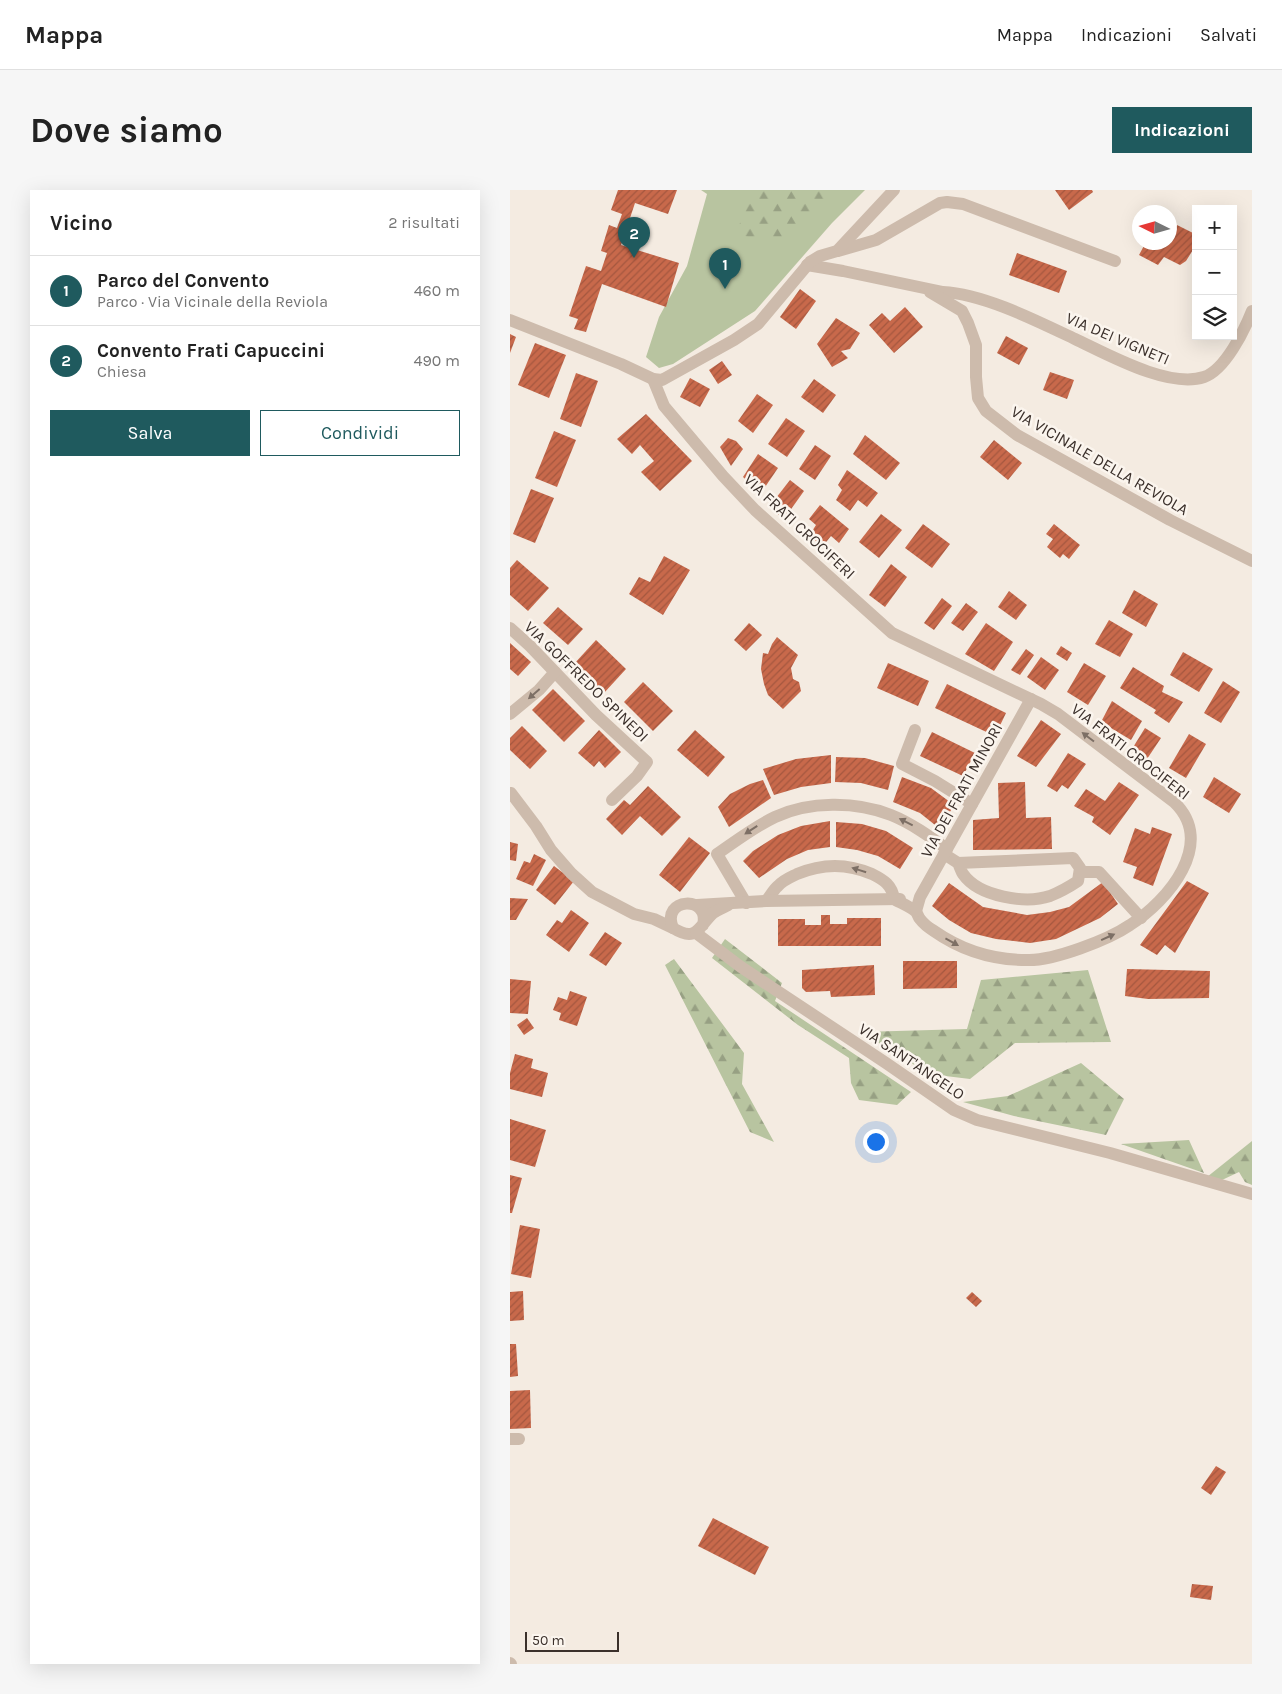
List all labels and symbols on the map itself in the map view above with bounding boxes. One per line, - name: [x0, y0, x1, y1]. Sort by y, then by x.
- north arrow: [1132, 205, 1177, 250]
- pin: 2: [618, 217, 650, 258]
- pin: 1: [709, 248, 741, 289]
- street label: VIA DEI VIGNETI: [1063, 308, 1172, 369]
- street label: VIA VICINALE DELLA REVIOLA: [1008, 402, 1192, 519]
- street label: VIA FRATI CROCIFERI: [740, 470, 859, 583]
- street label: VIA GOFFREDO SPINEDI: [521, 617, 653, 746]
- one-way arrow: [528, 688, 540, 700]
- street label: VIA FRATI CROCIFERI: [1068, 699, 1194, 804]
- street label: VIA DEI FRATI MINORI: [917, 720, 1006, 861]
- one-way arrow: [1082, 731, 1095, 742]
- one-way arrow: [899, 818, 913, 826]
- one-way arrow: [745, 825, 758, 835]
- one-way arrow: [851, 865, 866, 873]
- one-way arrow: [1101, 932, 1115, 940]
- one-way arrow: [945, 938, 960, 946]
- street label: VIA SANT'ANGELO: [855, 1019, 968, 1104]
- your location: [863, 1129, 889, 1155]
- scale bar: [525, 1629, 619, 1652]

